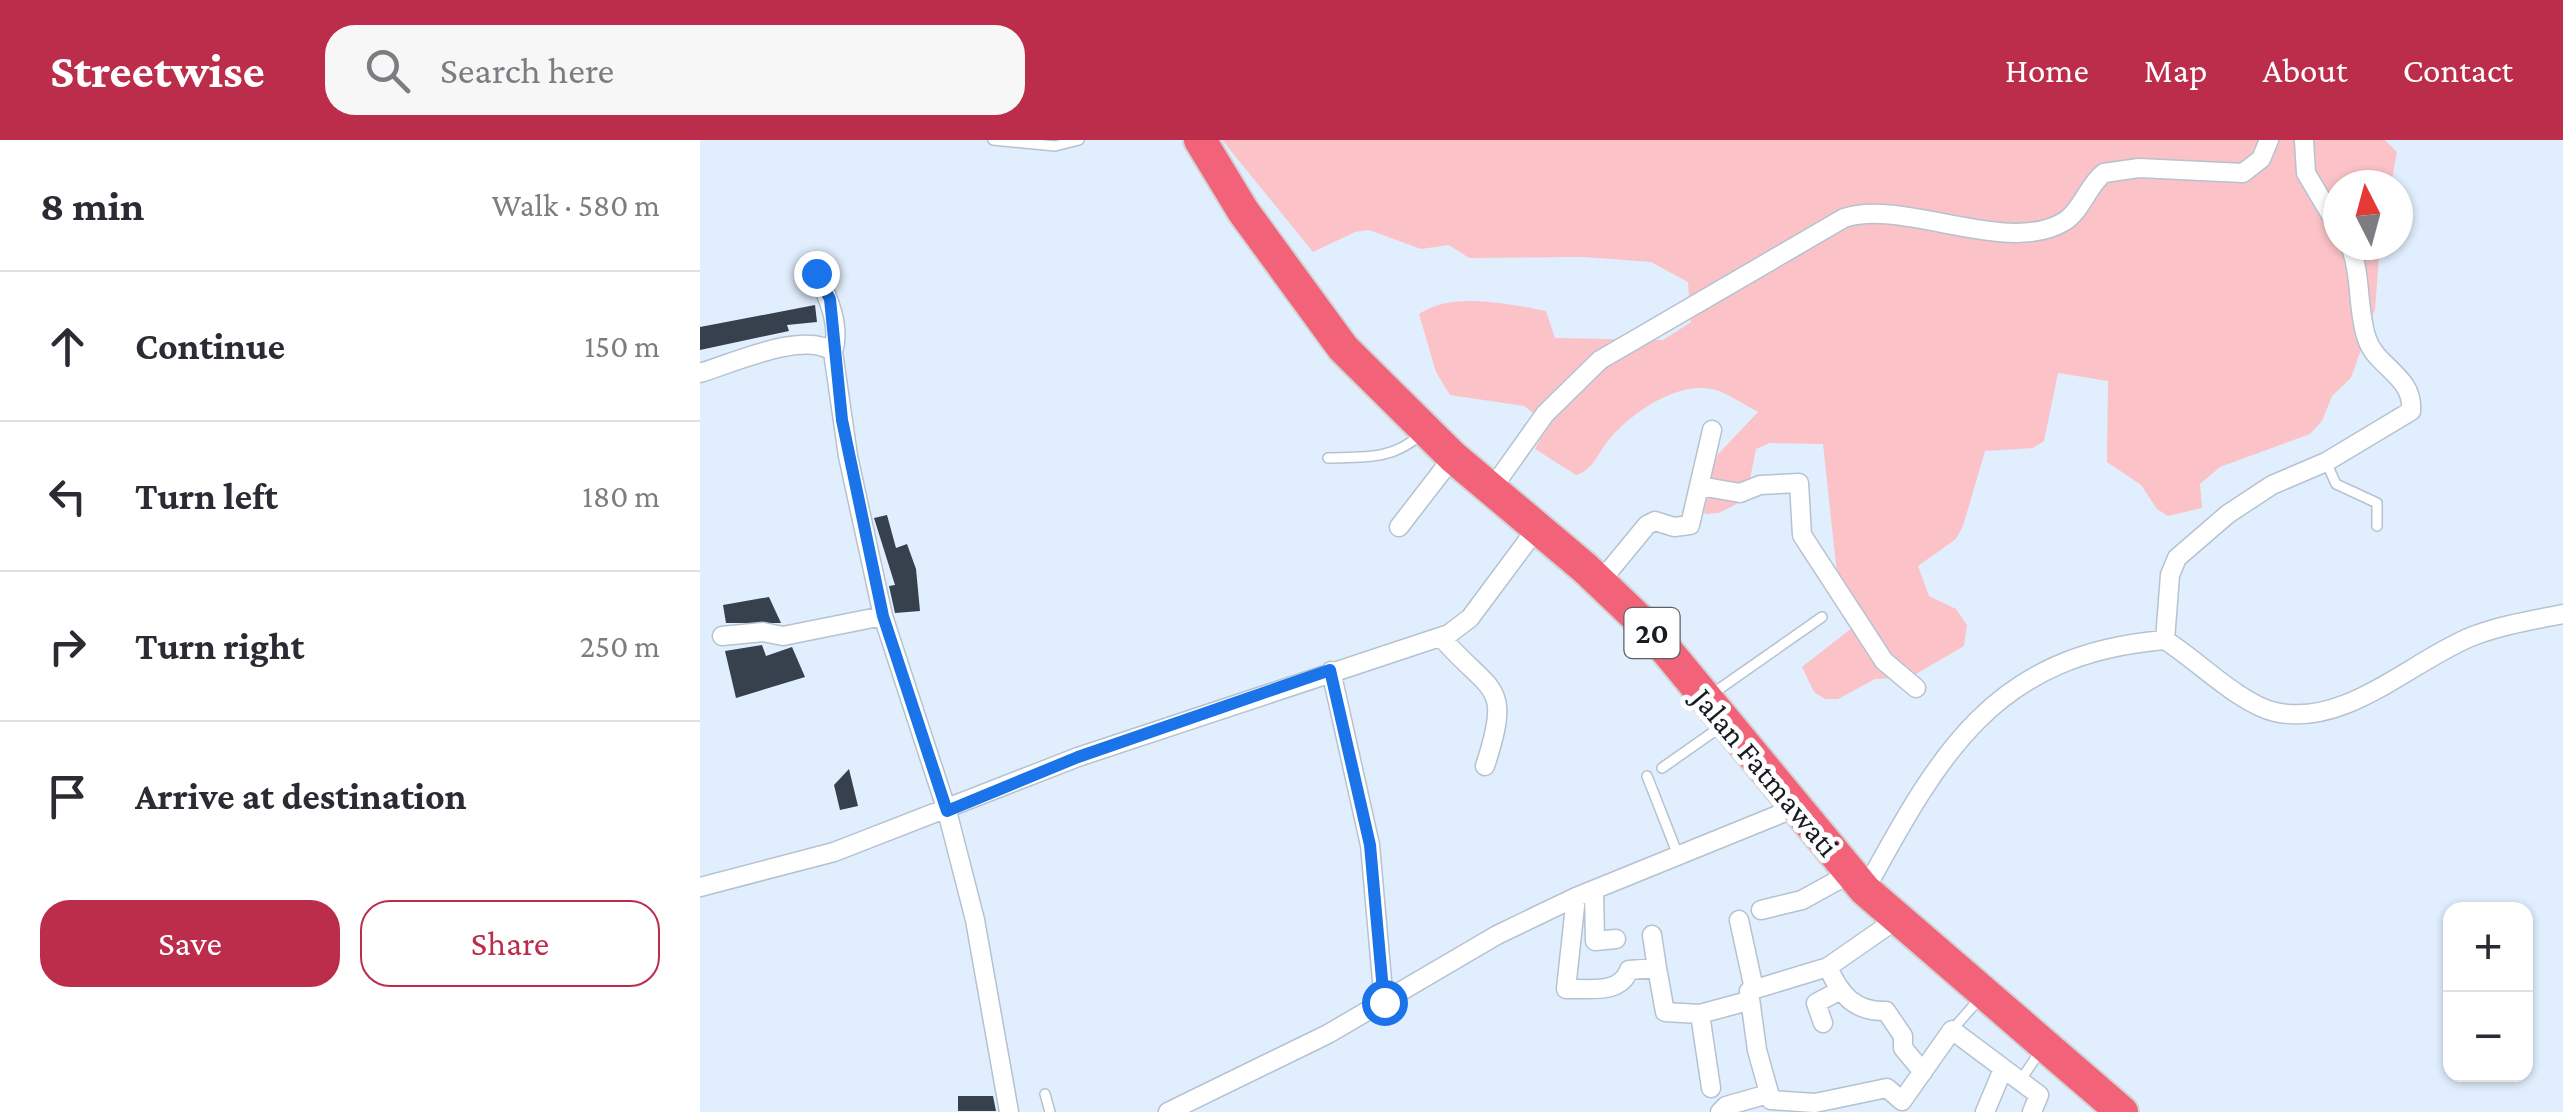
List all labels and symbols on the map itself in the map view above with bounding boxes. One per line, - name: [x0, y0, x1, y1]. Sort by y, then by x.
- north arrow: [2323, 170, 2413, 260]
- route end: [794, 251, 840, 297]
- road number: 20: [1624, 608, 1680, 658]
- street label: Jalan Fatmawati: [1683, 678, 1847, 863]
- route start: [1362, 980, 1408, 1026]

